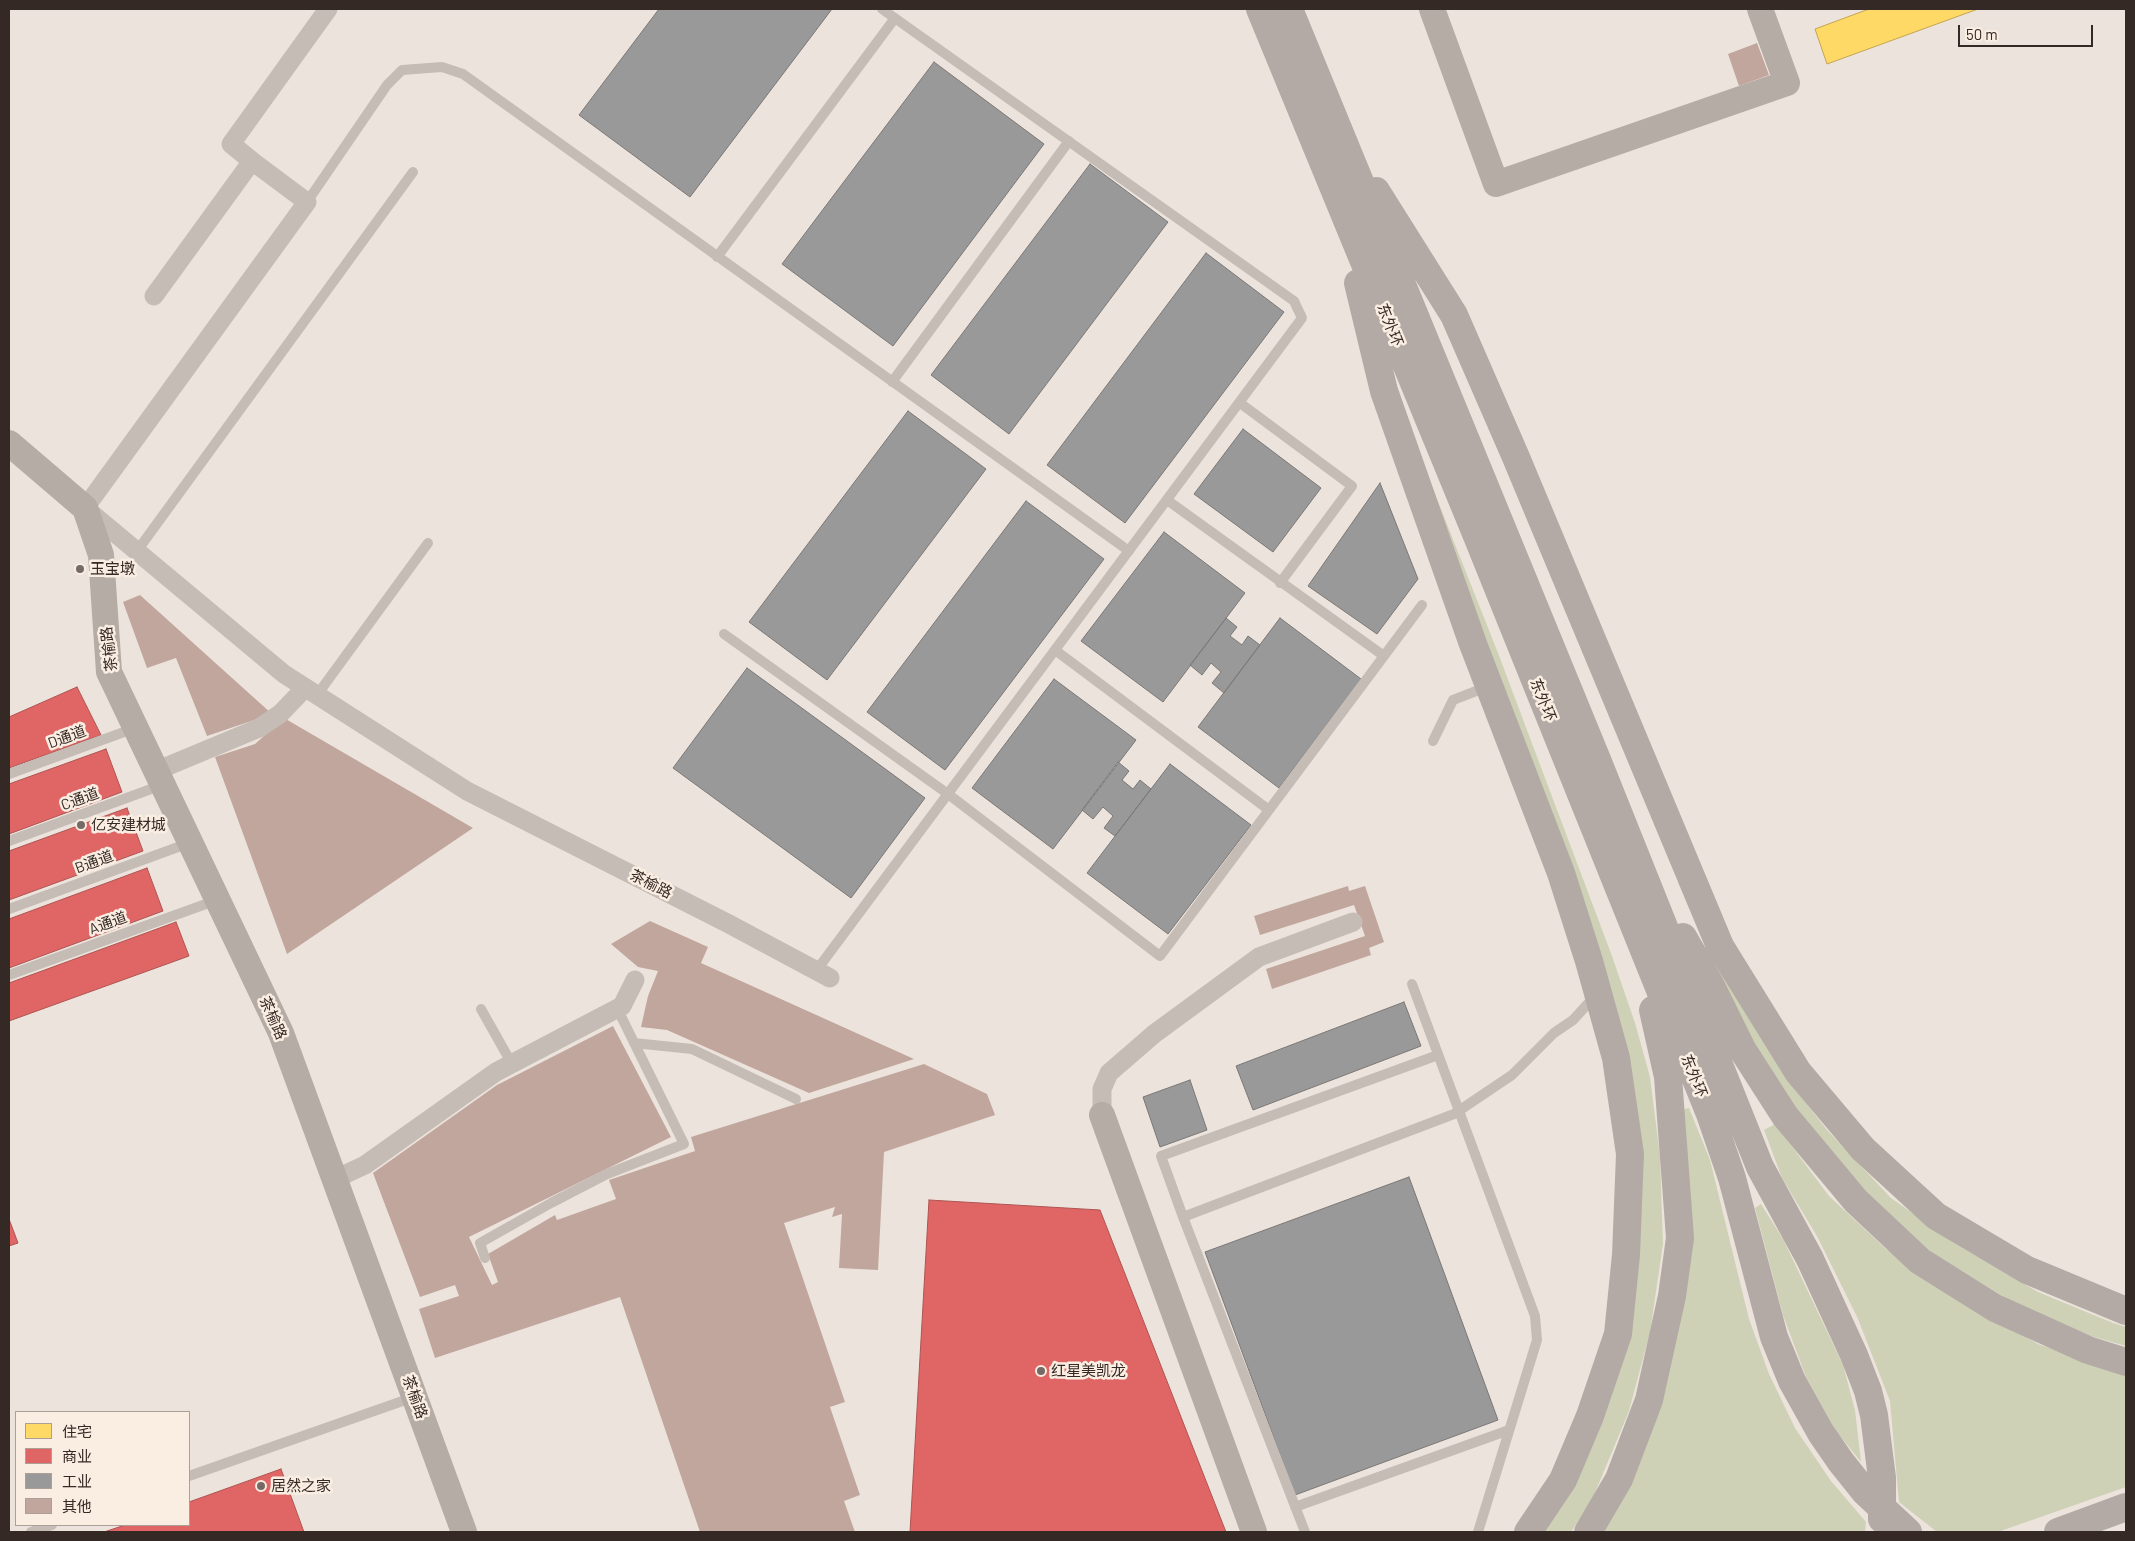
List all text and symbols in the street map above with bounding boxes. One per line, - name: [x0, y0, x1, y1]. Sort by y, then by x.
- scale bar: [1960, 15, 2095, 47]
- text: 50 m: [1966, 25, 1998, 43]
- street label: 东外环: [1373, 301, 1407, 349]
- place label: 玉宝墩: [90, 560, 135, 578]
- marker: 玉宝墩: [74, 563, 86, 575]
- street label: 茶榆路: [97, 626, 121, 672]
- street label: 东外环: [1526, 676, 1560, 724]
- street label: D通道: [45, 722, 89, 752]
- street label: C通道: [59, 784, 101, 814]
- place label: 亿安建材城: [91, 816, 166, 834]
- marker: 亿安建材城: [75, 819, 87, 831]
- street label: B通道: [72, 847, 116, 877]
- street label: 茶榆路: [627, 866, 675, 902]
- street label: A通道: [87, 908, 129, 938]
- street label: 茶榆路: [256, 994, 290, 1042]
- street label: 东外环: [1677, 1052, 1711, 1100]
- place label: 红星美凯龙: [1051, 1362, 1126, 1380]
- marker: 红星美凯龙: [1035, 1365, 1047, 1377]
- street label: 茶榆路: [399, 1373, 431, 1421]
- legend: [15, 1411, 190, 1526]
- text: 住宅: [62, 1422, 92, 1440]
- text: 商业: [62, 1447, 92, 1465]
- text: 工业: [62, 1472, 92, 1490]
- place label: 居然之家: [271, 1477, 331, 1495]
- marker: 居然之家: [255, 1480, 267, 1492]
- text: 其他: [62, 1497, 92, 1515]

